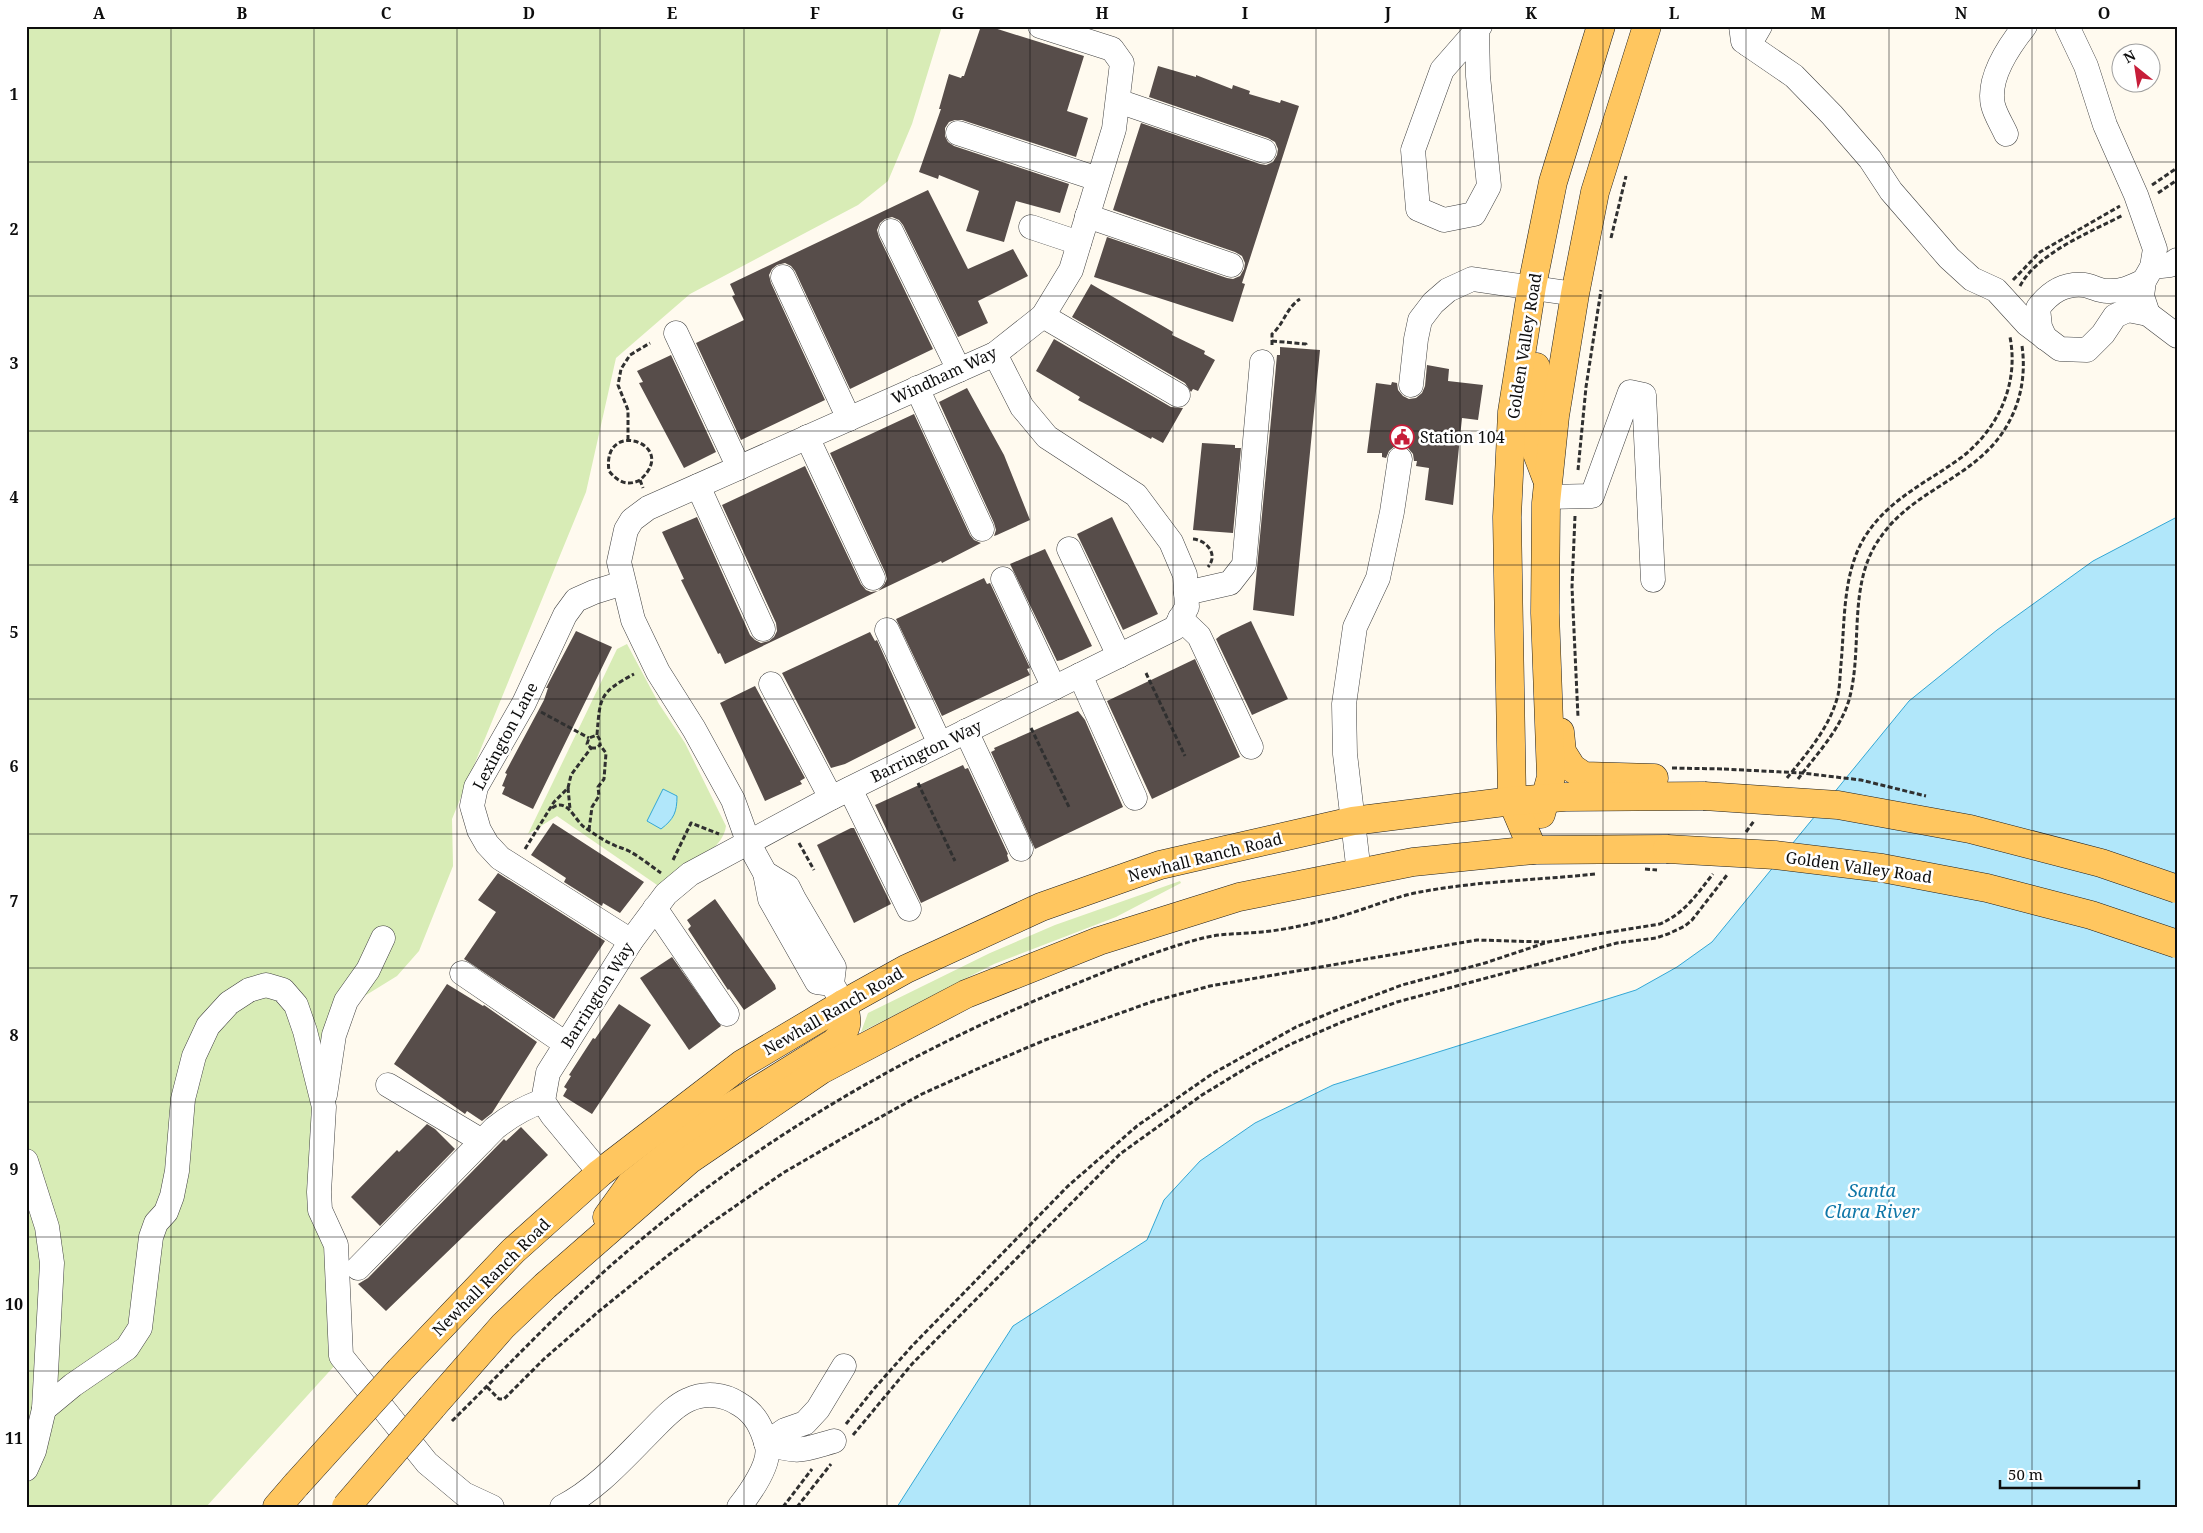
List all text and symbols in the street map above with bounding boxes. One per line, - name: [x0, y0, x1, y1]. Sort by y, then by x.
- text: A: [93, 2, 106, 24]
- text: B: [237, 2, 248, 24]
- text: C: [381, 2, 392, 24]
- text: D: [523, 2, 535, 24]
- text: E: [667, 2, 677, 24]
- text: F: [810, 2, 820, 24]
- text: G: [952, 2, 964, 24]
- text: H: [1095, 2, 1109, 24]
- text: I: [1242, 2, 1248, 24]
- text: J: [1384, 2, 1392, 24]
- text: K: [1525, 2, 1537, 24]
- text: L: [1669, 2, 1679, 24]
- text: M: [1810, 2, 1826, 24]
- text: N: [1955, 2, 1968, 24]
- text: O: [2098, 2, 2110, 24]
- north arrow: [2110, 42, 2160, 92]
- text: N: [2120, 45, 2139, 67]
- text: 1: [9, 83, 19, 105]
- text: 2: [9, 218, 19, 240]
- street label: Golden Valley Road: [1502, 271, 1546, 421]
- street label: Windham Way: [888, 341, 1001, 409]
- text: 3: [9, 352, 19, 374]
- public building icon: Station 104: [1389, 424, 1415, 450]
- place label: Station 104: [1420, 426, 1505, 448]
- text: 4: [9, 486, 19, 508]
- text: 5: [9, 621, 19, 643]
- street label: Lexington Lane: [467, 678, 543, 794]
- street label: Barrington Way: [867, 714, 986, 787]
- text: 6: [9, 755, 19, 777]
- street label: Newhall Ranch Road: [1125, 827, 1285, 887]
- street label: Golden Valley Road: [1784, 846, 1934, 888]
- text: 7: [9, 890, 19, 912]
- street label: Barrington Way: [556, 937, 639, 1052]
- street label: Newhall Ranch Road: [759, 962, 907, 1060]
- text: 8: [9, 1024, 19, 1046]
- text: 9: [9, 1158, 19, 1180]
- water label: Santa Clara River: [1825, 1178, 1920, 1223]
- street label: Newhall Ranch Road: [427, 1213, 555, 1341]
- text: 10: [5, 1293, 23, 1315]
- text: 11: [5, 1427, 23, 1449]
- scale bar: [2000, 1458, 2139, 1490]
- text: 50 m: [2008, 1464, 2043, 1484]

